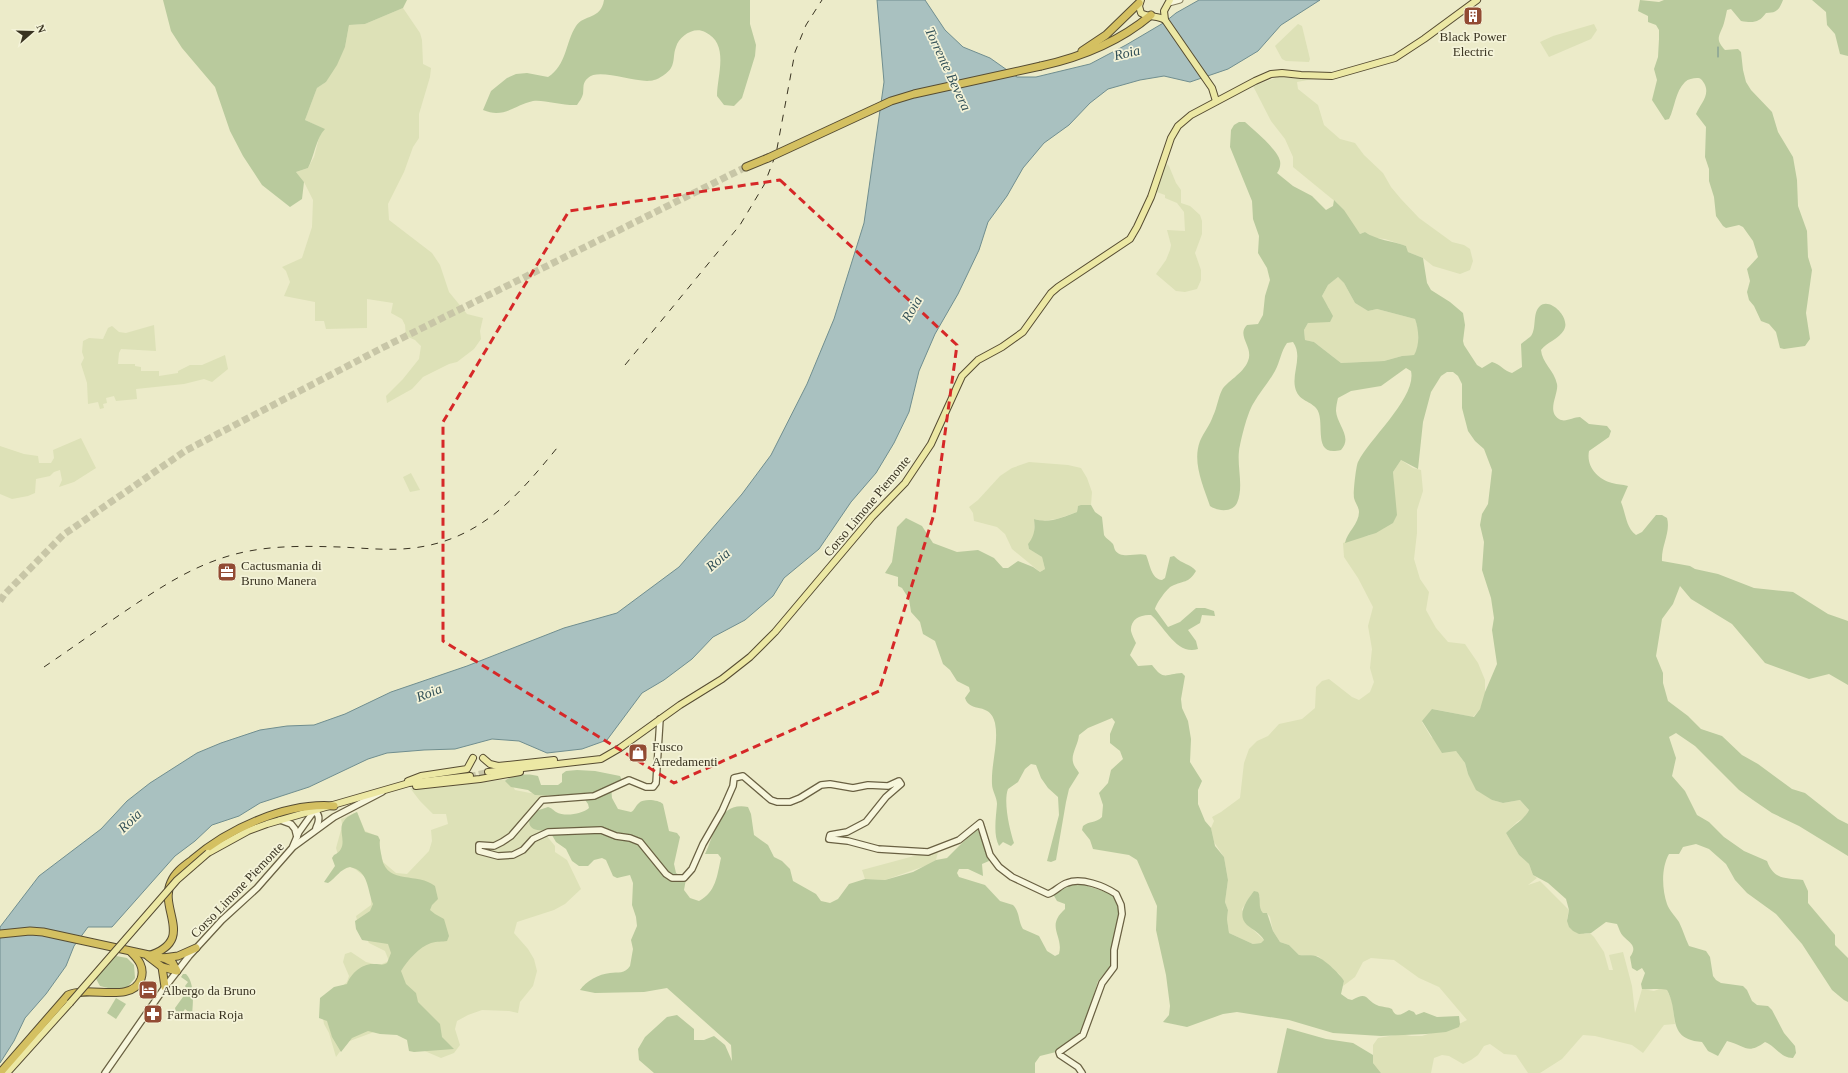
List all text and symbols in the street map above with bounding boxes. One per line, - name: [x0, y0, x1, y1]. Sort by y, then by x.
- building icon: Black Power Electric: [1462, 5, 1484, 27]
- north arrow: [12, 12, 52, 52]
- text: N: [34, 23, 48, 34]
- water label: Torrente Bevera: [922, 25, 974, 113]
- place label: Black Power Electric: [1440, 29, 1507, 59]
- water label: Roia: [1111, 43, 1142, 64]
- water label: Roia: [898, 294, 925, 325]
- street label: Corso Limone Piemonte: [820, 452, 914, 560]
- water label: Roia: [702, 546, 733, 575]
- place label: Cactusmania di Bruno Manera: [241, 558, 322, 588]
- office icon: Cactusmania di Bruno Manera: [216, 561, 238, 583]
- water label: Roia: [413, 681, 444, 705]
- place label: Fusco Arredamenti: [652, 739, 718, 769]
- shop icon: Fusco Arredamenti: [627, 742, 649, 764]
- water label: Roia: [115, 806, 145, 836]
- street label: Corso Limone Piemonte: [187, 839, 287, 941]
- hotel icon: Albergo da Bruno: [137, 979, 159, 1001]
- place label: Albergo da Bruno: [162, 983, 256, 998]
- pharmacy icon: Farmacia Roja: [142, 1003, 164, 1025]
- place label: Farmacia Roja: [167, 1007, 243, 1022]

